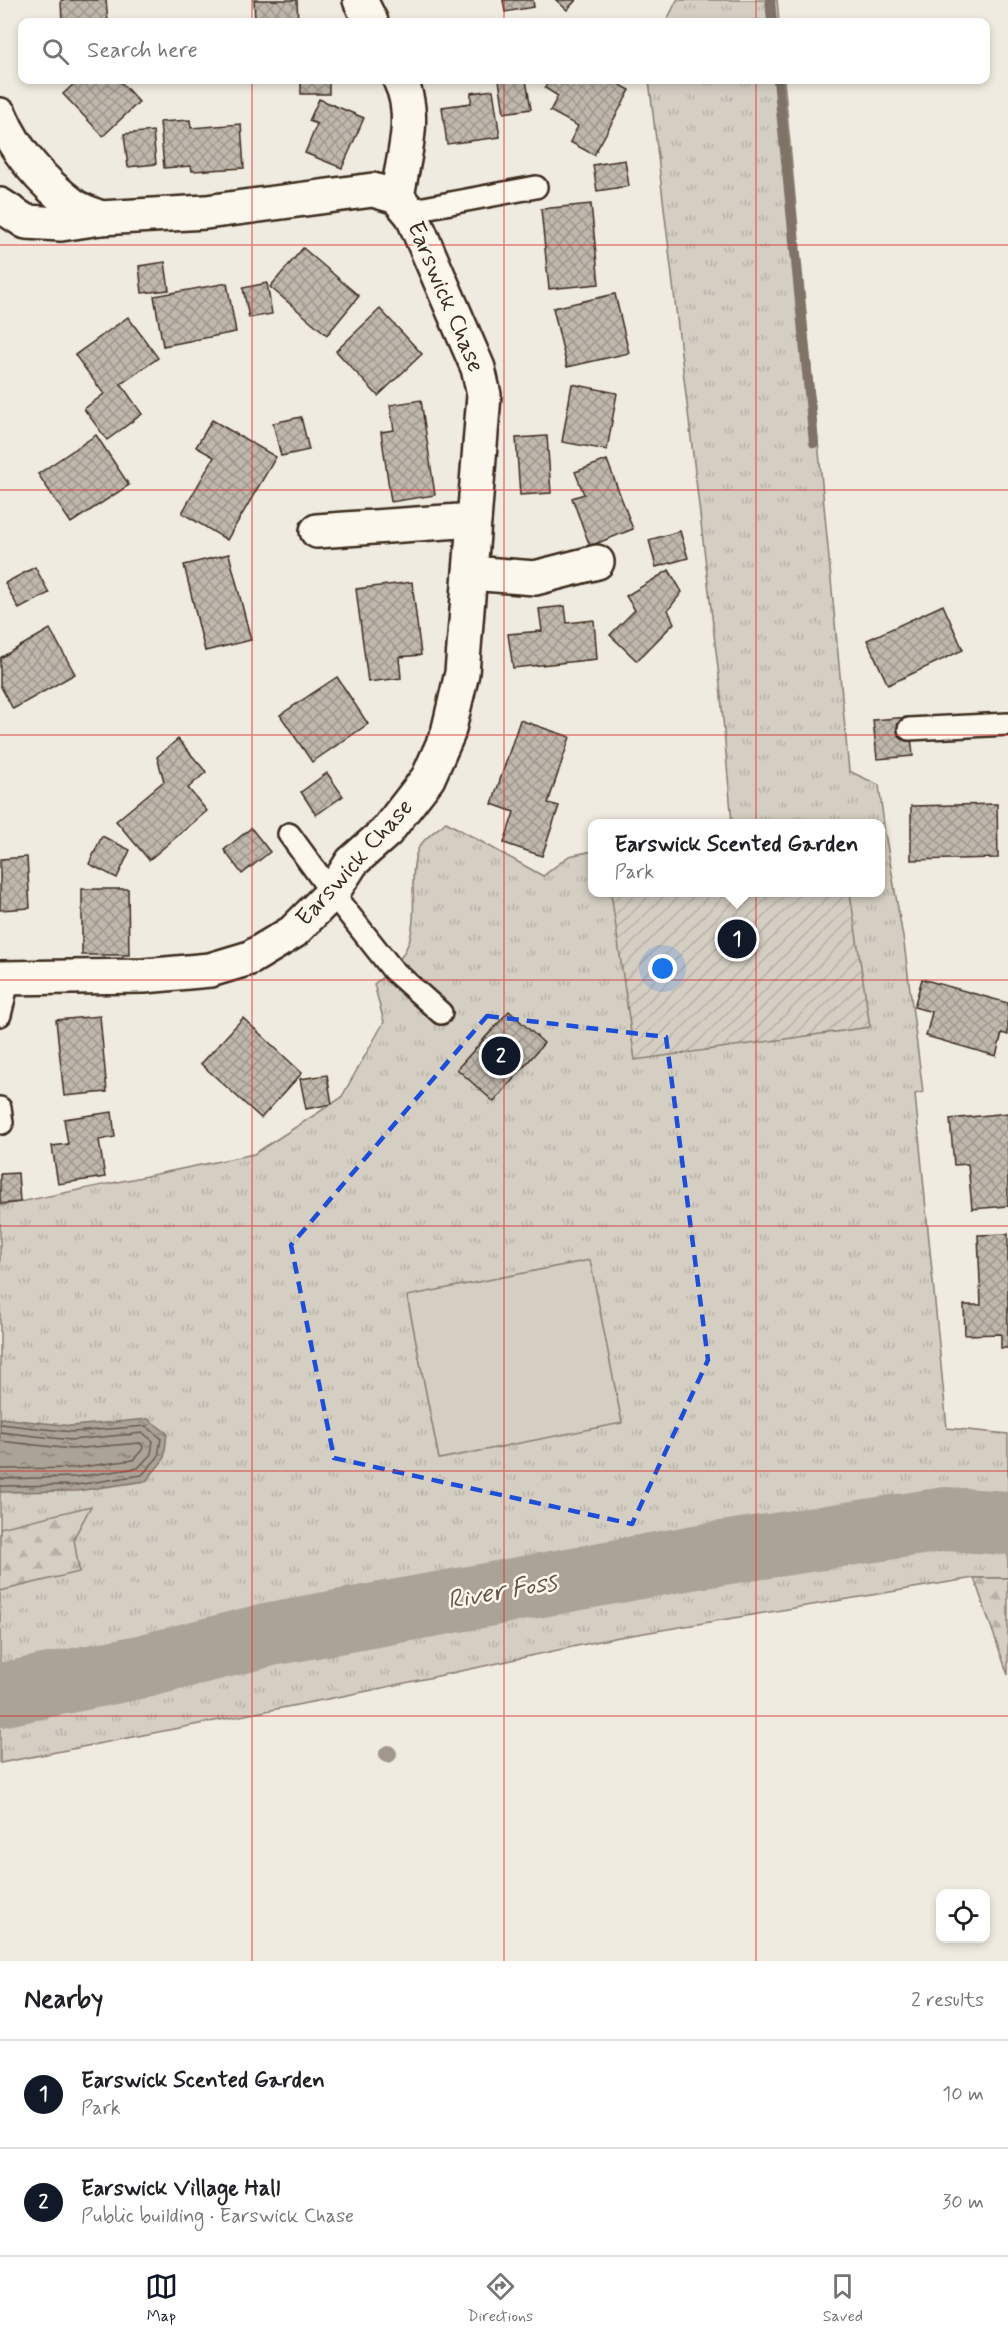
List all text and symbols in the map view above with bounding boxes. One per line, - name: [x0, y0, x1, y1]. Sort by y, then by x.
- search box: [18, 18, 990, 84]
- icon: search: [39, 35, 72, 68]
- text: Search here: [87, 37, 198, 65]
- street label: Earswick Chase: [399, 217, 491, 377]
- street label: Earswick Chase: [289, 793, 421, 933]
- popup: [588, 819, 885, 897]
- text: Earswick Scented Garden: [615, 831, 858, 859]
- text: Park: [615, 859, 654, 886]
- pin: 1: [718, 916, 756, 962]
- your location: [648, 954, 677, 983]
- pin: 2: [482, 1034, 520, 1078]
- water label: River Foss: [445, 1565, 562, 1618]
- map controls: [936, 1889, 990, 1943]
- button: locate: [936, 1889, 990, 1943]
- text: Nearby: [24, 1983, 103, 2017]
- text: 2 results: [911, 1987, 984, 2014]
- text: Earswick Scented Garden: [81, 2067, 325, 2095]
- text: 1: [39, 2081, 48, 2108]
- text: 10 m: [942, 2081, 984, 2108]
- text: Park: [81, 2095, 121, 2122]
- text: Earswick Village Hall: [81, 2175, 280, 2203]
- text: 2: [39, 2189, 48, 2216]
- text: 30 m: [942, 2189, 984, 2216]
- text: Public building · Earswick Chase: [81, 2203, 354, 2230]
- tab: Map: [145, 2270, 178, 2327]
- tab: Directions: [467, 2270, 533, 2327]
- tab: Saved: [823, 2270, 863, 2327]

